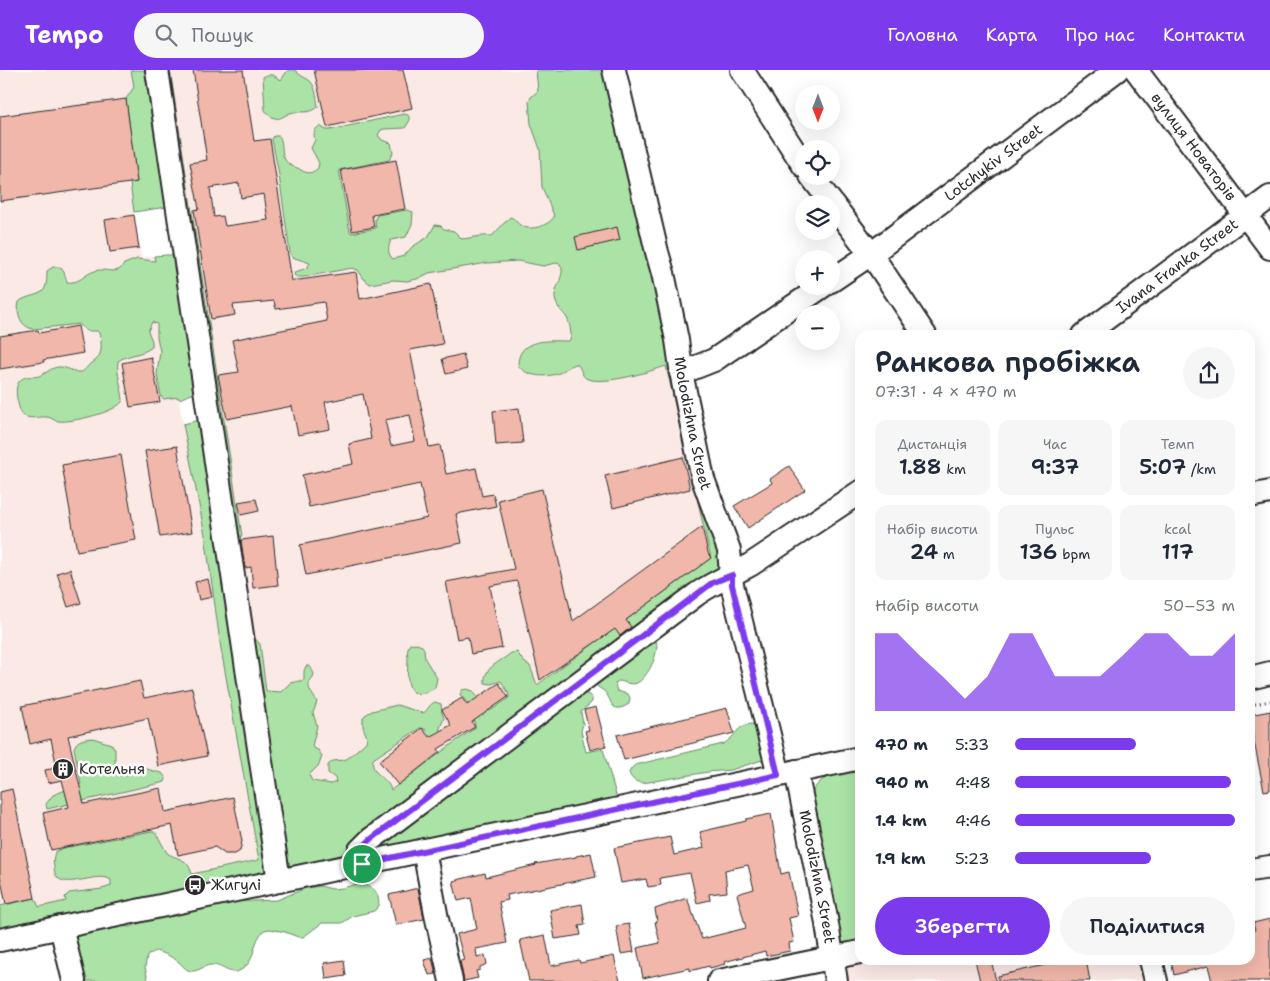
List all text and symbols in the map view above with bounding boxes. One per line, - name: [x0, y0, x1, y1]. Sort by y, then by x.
- search box: [134, 13, 484, 58]
- text: Tempo: [25, 19, 104, 51]
- icon: search: [152, 21, 180, 49]
- text: Пошук: [192, 23, 253, 48]
- text: Головна: [887, 23, 958, 47]
- text: Карта: [986, 23, 1037, 47]
- text: Про нас: [1065, 23, 1135, 47]
- text: Контакти: [1163, 23, 1245, 47]
- north arrow: [795, 85, 840, 130]
- map controls: [795, 85, 840, 350]
- street label: вулиця Новаторів: [1146, 88, 1241, 205]
- street label: Lotchykiv Street: [940, 119, 1046, 206]
- button: locate: [795, 140, 840, 185]
- button: layers: [795, 195, 840, 240]
- street label: Ivana Franka Street: [1112, 214, 1242, 318]
- button: +: [795, 250, 840, 295]
- button: −: [795, 305, 840, 350]
- text: Ранкова пробіжка: [875, 343, 1140, 381]
- button: share: [1183, 347, 1235, 399]
- street label: Molodizhna Street: [669, 355, 716, 493]
- text: 07:31 · 4 × 470 m: [875, 381, 1017, 402]
- text: Дистанція: [897, 435, 967, 453]
- text: Час: [1043, 435, 1067, 453]
- text: Темп: [1161, 435, 1195, 453]
- text: 1.88: [899, 453, 941, 481]
- text: 9:37: [1031, 453, 1079, 481]
- text: 5:07: [1139, 453, 1186, 481]
- text: km: [941, 460, 966, 478]
- text: /km: [1186, 460, 1216, 478]
- text: Набір висоти: [887, 520, 978, 538]
- text: Пульс: [1035, 520, 1075, 538]
- text: kcal: [1164, 520, 1191, 538]
- text: 24: [910, 538, 938, 566]
- text: 136: [1020, 538, 1057, 566]
- text: 117: [1162, 538, 1194, 566]
- text: m: [938, 545, 955, 563]
- text: bpm: [1057, 545, 1090, 563]
- text: Набір висоти: [875, 595, 979, 616]
- text: 50–53 m: [1163, 595, 1235, 616]
- text: 470 m: [875, 734, 928, 755]
- text: 5:33: [955, 734, 989, 755]
- building icon: Котельня: [51, 757, 75, 781]
- place label: Котельня: [79, 759, 145, 779]
- text: 940 m: [875, 772, 928, 793]
- text: 4:48: [955, 772, 991, 793]
- street label: Molodizhna Street: [794, 808, 840, 945]
- text: 1.4 km: [875, 810, 927, 831]
- text: 4:46: [955, 810, 991, 831]
- pin: [341, 843, 383, 885]
- text: 1.9 km: [875, 848, 926, 869]
- text: 5:23: [955, 848, 989, 869]
- icon: arrive: [348, 850, 376, 878]
- bus stop icon: Жигулі: [183, 873, 207, 897]
- place label: Жигулі: [211, 875, 261, 895]
- button: Зберегти: [875, 897, 1050, 955]
- button: Поділитися: [1060, 897, 1235, 955]

